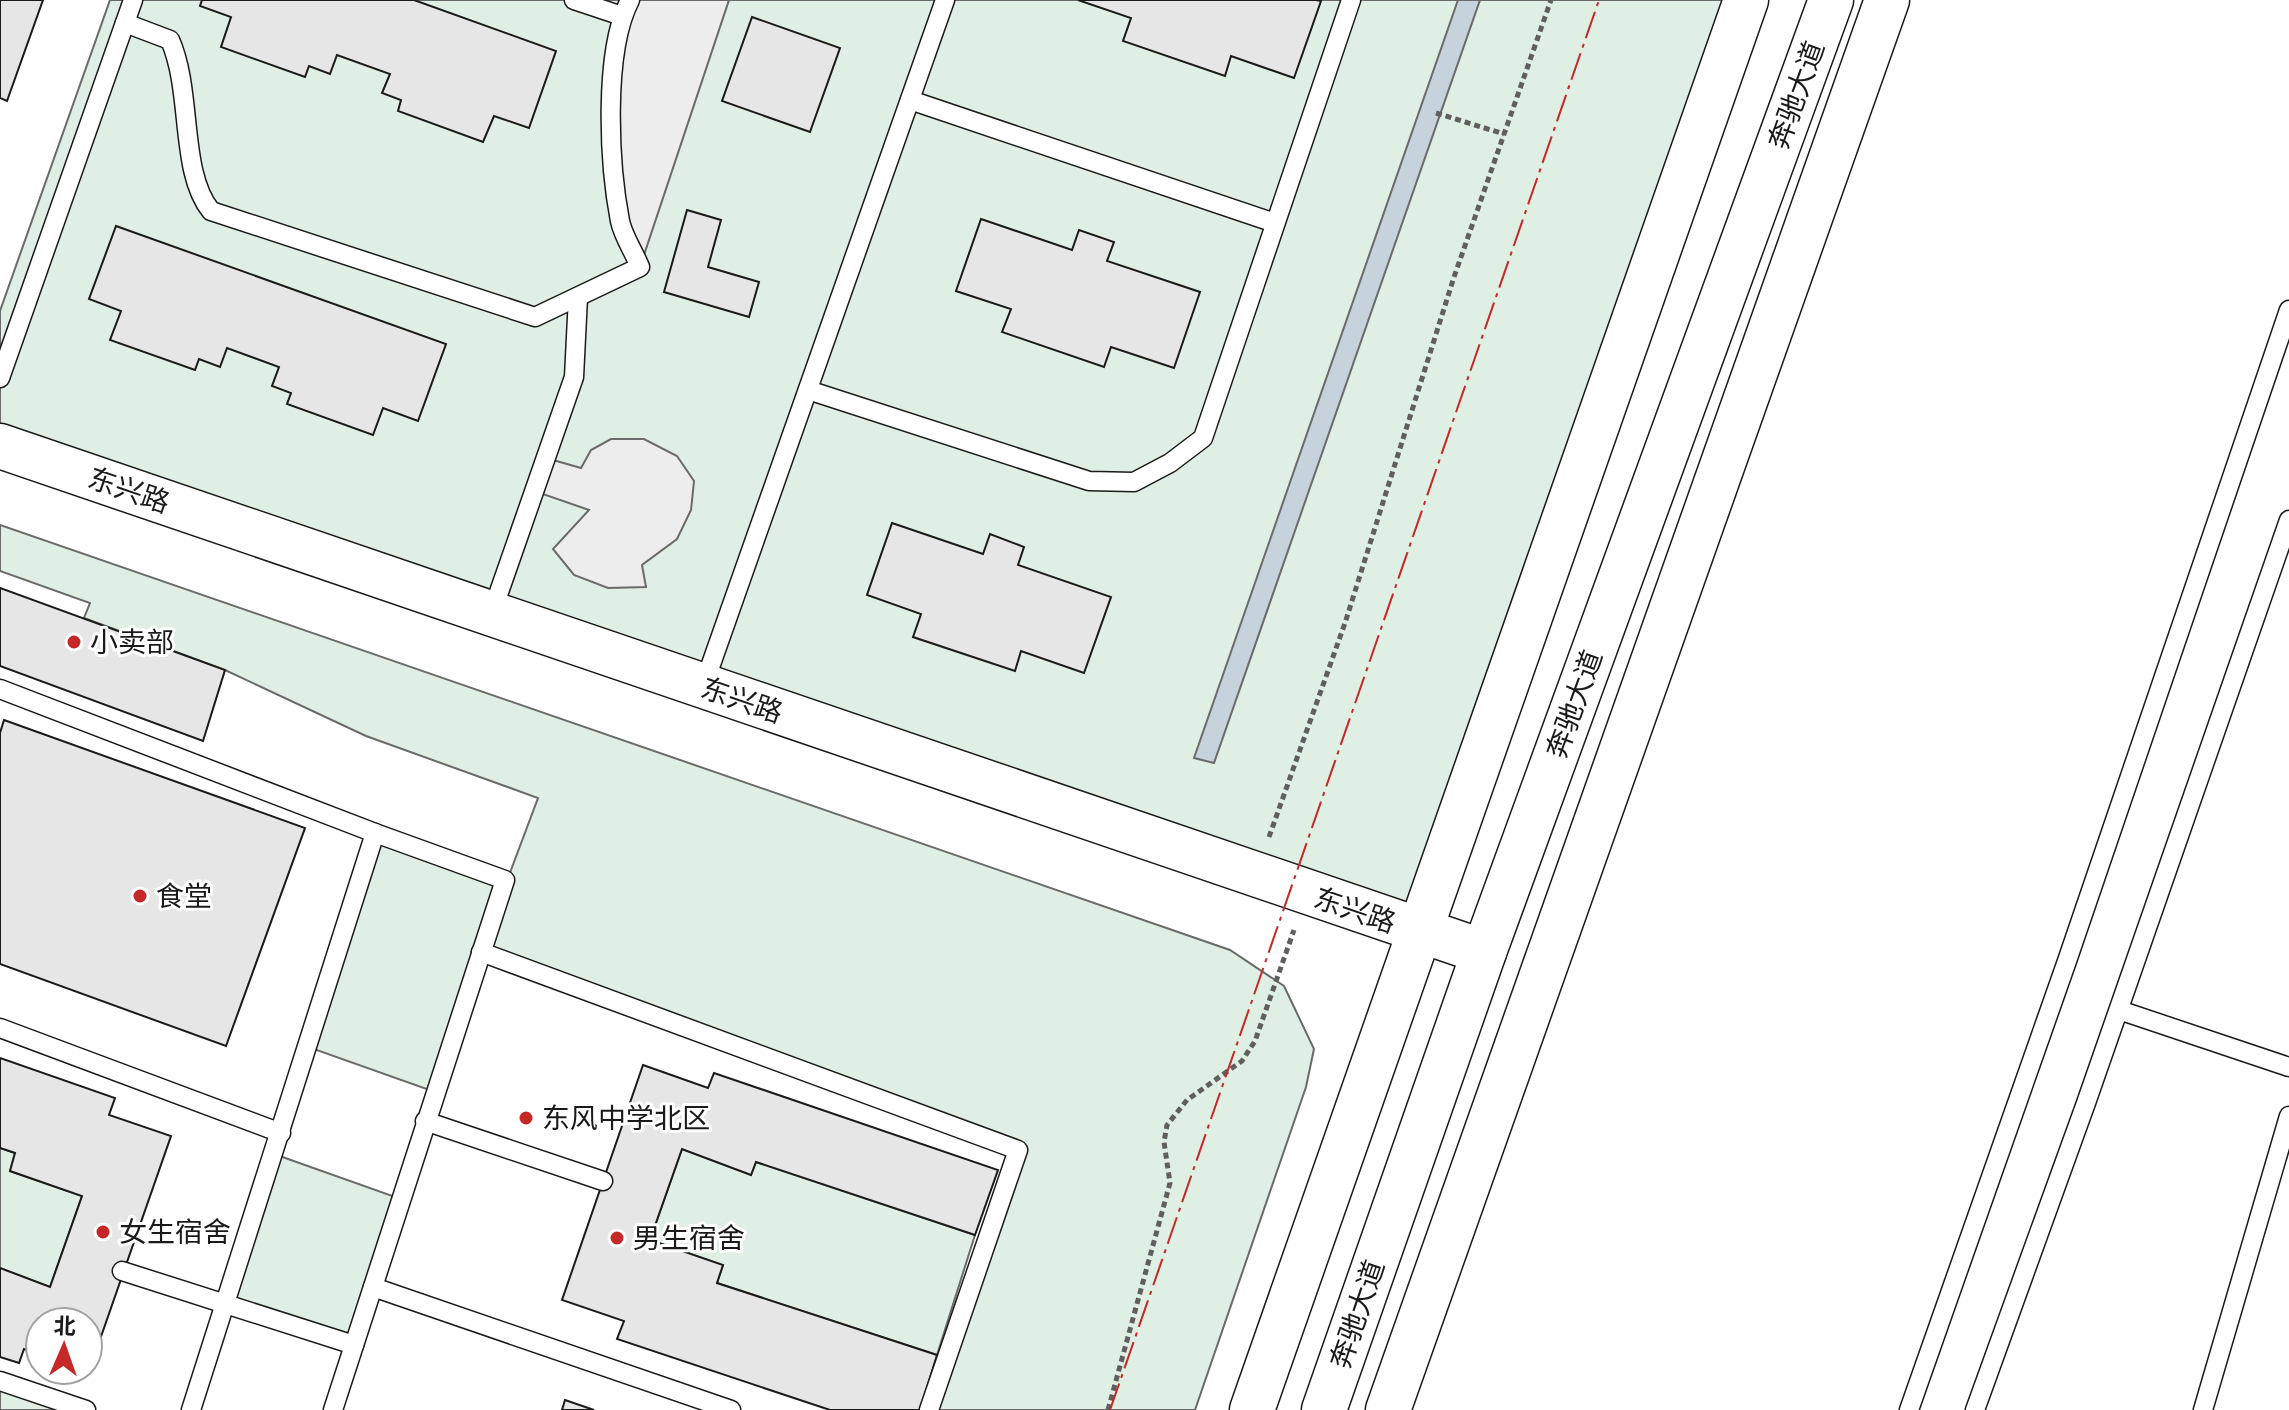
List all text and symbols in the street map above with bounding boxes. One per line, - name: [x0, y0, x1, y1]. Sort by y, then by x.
- street label: 奔驰大道: [1756, 35, 1835, 155]
- street label: 东兴路: [82, 456, 176, 524]
- place label: 小卖部: [90, 620, 174, 663]
- marker: 小卖部: [65, 633, 83, 651]
- street label: 奔驰大道: [1534, 644, 1613, 764]
- street label: 东兴路: [695, 666, 789, 734]
- place label: 食堂: [156, 874, 212, 917]
- street label: 东兴路: [1308, 876, 1402, 944]
- marker: 食堂: [131, 887, 149, 905]
- place label: 东风中学北区: [542, 1096, 710, 1139]
- marker: 东风中学北区: [517, 1109, 535, 1127]
- place label: 女生宿舍: [119, 1210, 231, 1253]
- place label: 男生宿舍: [633, 1216, 745, 1259]
- marker: 女生宿舍: [94, 1223, 112, 1241]
- marker: 男生宿舍: [608, 1229, 626, 1247]
- street label: 奔驰大道: [1318, 1254, 1395, 1374]
- north arrow: [24, 1306, 104, 1386]
- text: 北: [53, 1309, 76, 1343]

